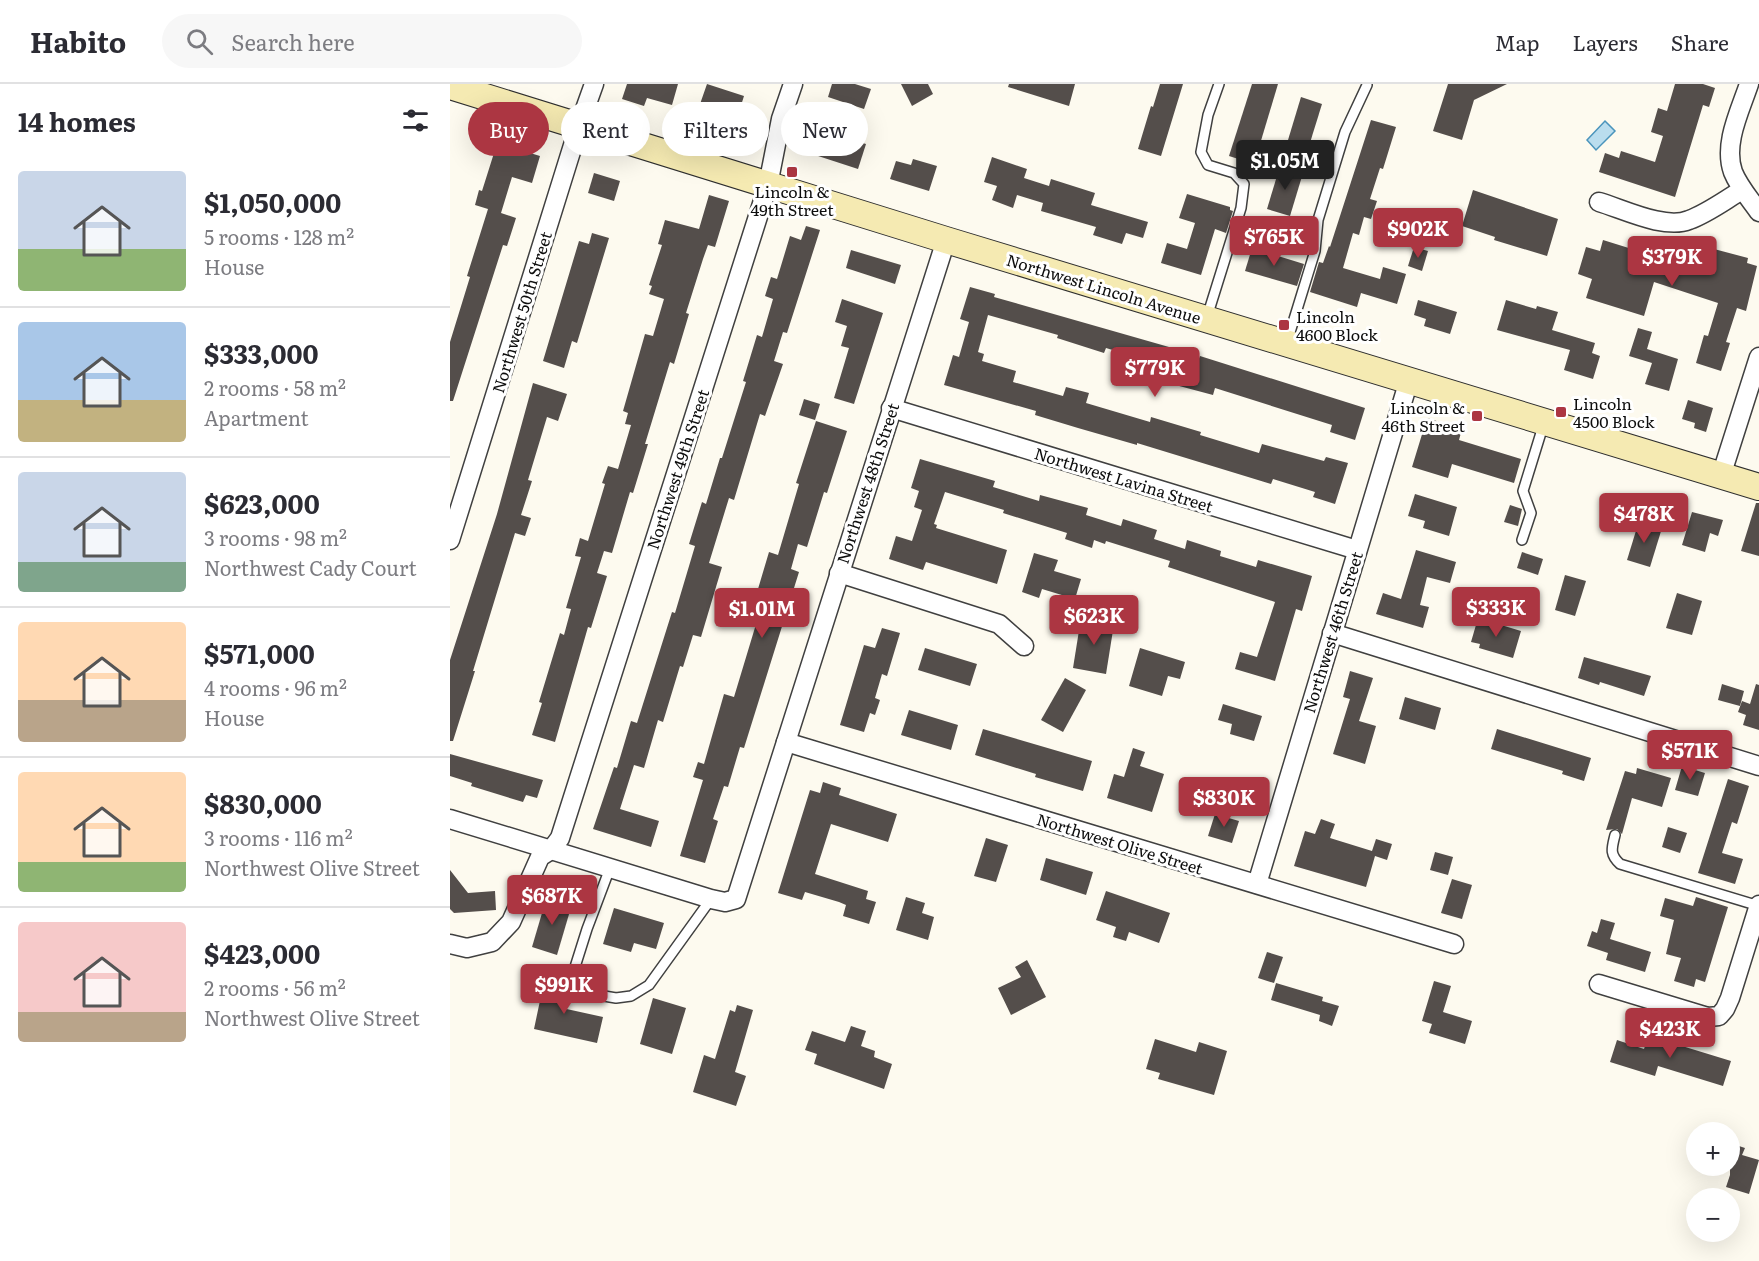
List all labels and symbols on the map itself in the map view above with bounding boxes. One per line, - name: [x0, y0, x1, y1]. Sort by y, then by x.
- pin: $1.05M: [1236, 140, 1334, 191]
- marker: Lincoln & 49th Street: [785, 165, 799, 179]
- place label: Lincoln & 49th Street: [750, 179, 834, 221]
- pin: $902K: [1376, 208, 1460, 259]
- pin: $765K: [1232, 216, 1316, 267]
- street label: Northwest 50th Street: [485, 228, 557, 396]
- pin: $379K: [1630, 236, 1714, 287]
- street label: Northwest Lincoln Avenue: [1004, 247, 1204, 329]
- place label: Lincoln 4600 Block: [1296, 304, 1378, 346]
- marker: Lincoln 4600 Block: [1277, 318, 1291, 332]
- pin: $779K: [1113, 347, 1197, 398]
- street label: Northwest 49th Street: [640, 385, 714, 552]
- place label: Lincoln 4500 Block: [1573, 391, 1655, 433]
- place label: Lincoln & 46th Street: [1382, 395, 1466, 437]
- street label: Northwest 48th Street: [830, 399, 905, 567]
- marker: Lincoln 4500 Block: [1554, 405, 1568, 419]
- marker: Lincoln & 46th Street: [1470, 409, 1484, 423]
- street label: Northwest Lavina Street: [1032, 440, 1217, 518]
- pin: $478K: [1602, 493, 1686, 544]
- street label: Northwest 46th Street: [1296, 548, 1368, 716]
- pin: $333K: [1454, 587, 1538, 638]
- pin: $1.01M: [713, 588, 811, 639]
- pin: $623K: [1052, 595, 1136, 646]
- pin: $571K: [1648, 730, 1732, 781]
- pin: $830K: [1182, 777, 1266, 828]
- street label: Northwest Olive Street: [1034, 806, 1207, 880]
- pin: $687K: [510, 875, 594, 926]
- pin: $991K: [522, 964, 606, 1015]
- pin: $423K: [1628, 1008, 1712, 1059]

